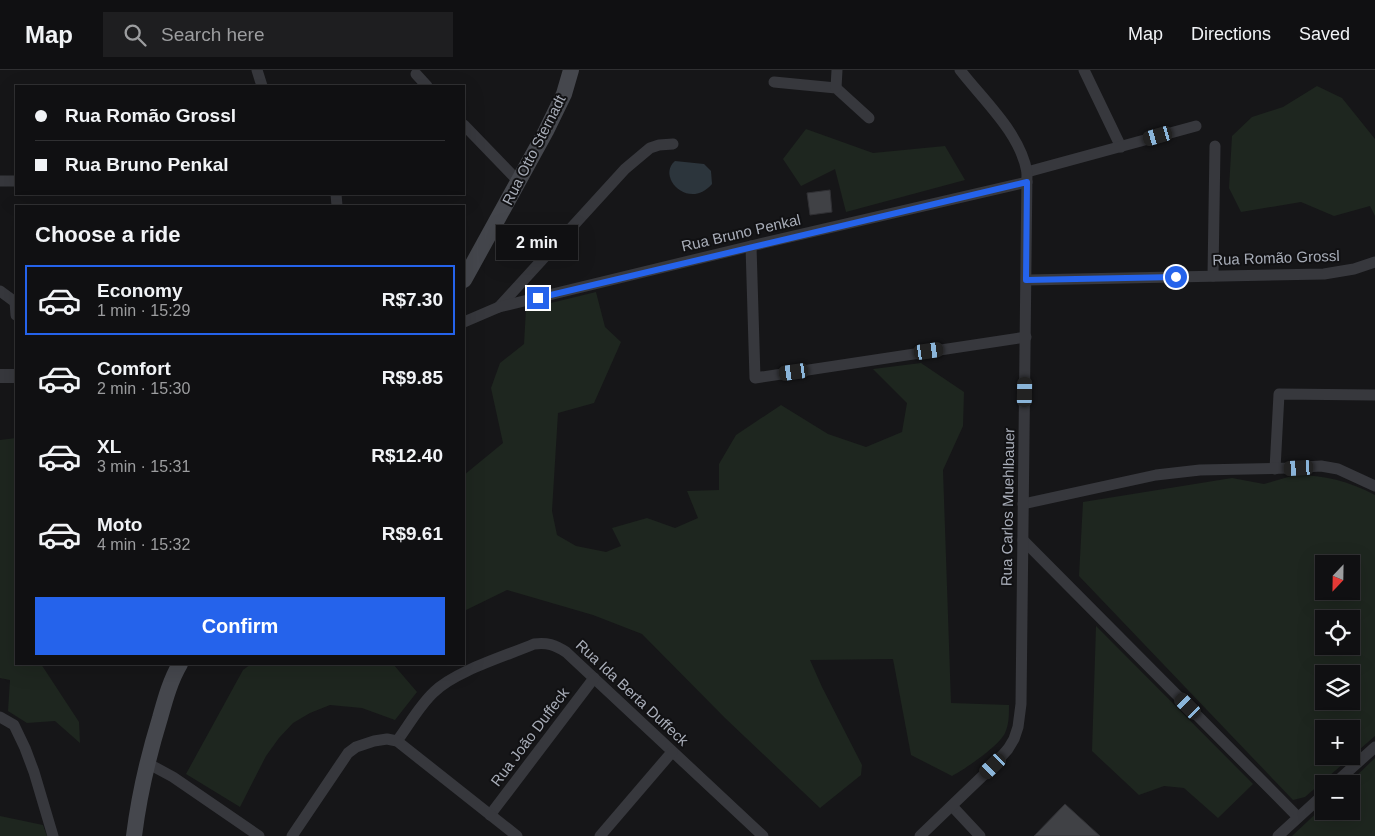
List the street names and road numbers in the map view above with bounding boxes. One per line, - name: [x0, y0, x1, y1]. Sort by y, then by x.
- street label: Rua Otto Sternadt: [499, 91, 569, 207]
- street label: Rua Bruno Penkal: [680, 211, 802, 254]
- street label: Rua Romão Grossl: [1212, 247, 1340, 268]
- street label: Rua Carlos Muehlbauer: [998, 428, 1017, 586]
- street label: Rua Ida Berta Duffeck: [573, 636, 692, 749]
- street label: Rua João Duffeck: [487, 684, 572, 789]

